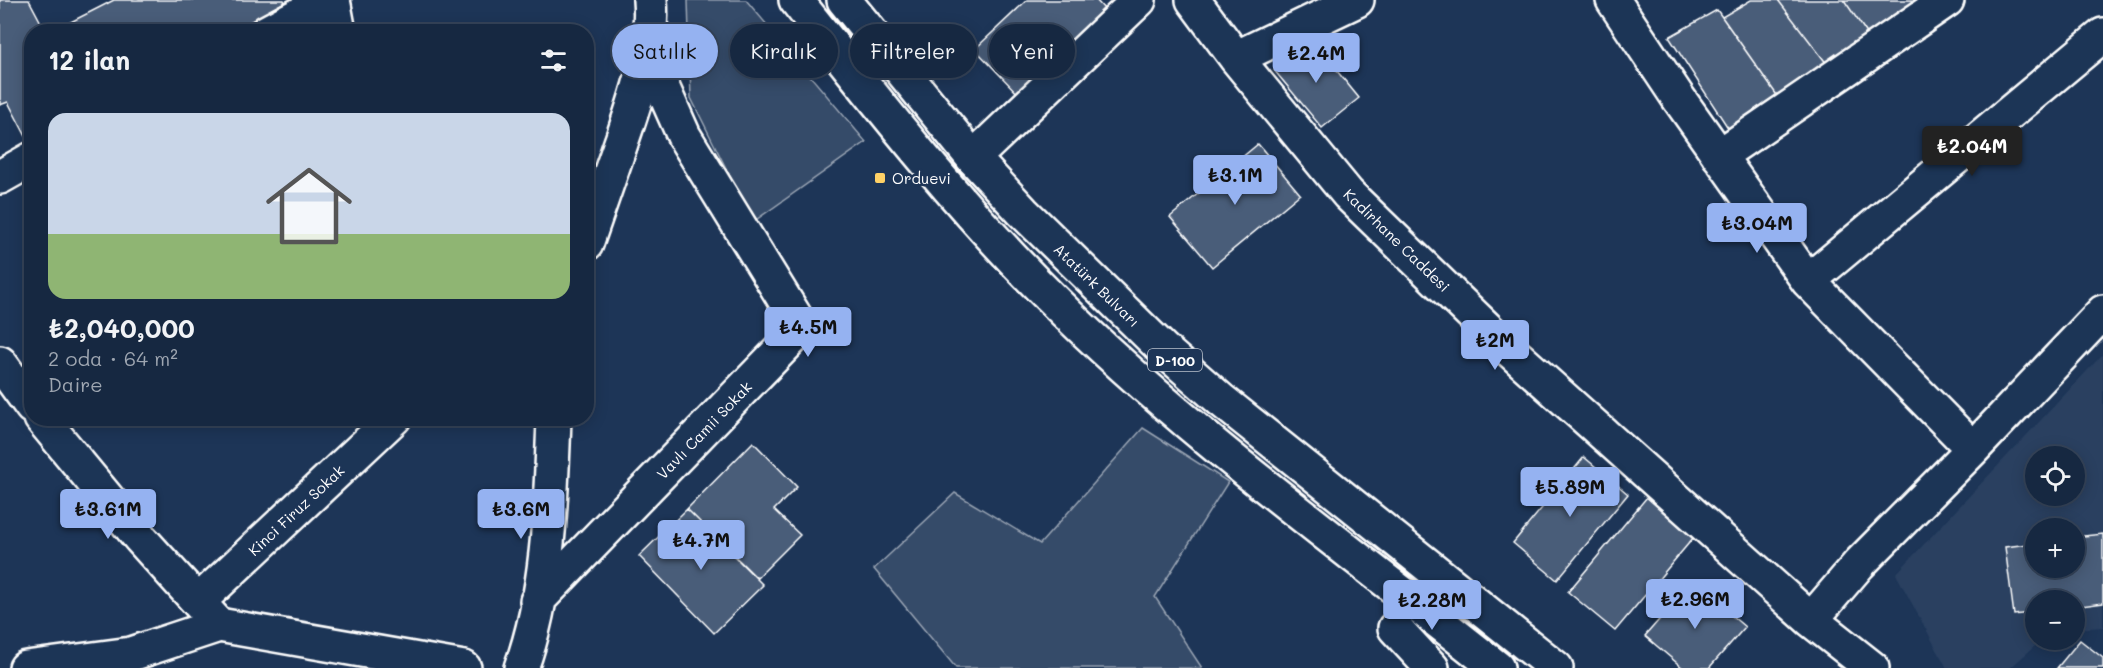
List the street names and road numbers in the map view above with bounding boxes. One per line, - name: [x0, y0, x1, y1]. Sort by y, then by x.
- street label: Kadirhane Caddesi: [1340, 184, 1454, 296]
- street label: Atatürk Bulvarı: [1050, 239, 1144, 331]
- road number: D-100: [1148, 349, 1202, 371]
- street label: Vavlı Camii Sokak: [652, 377, 756, 483]
- street label: Kinci Firuz Sokak: [244, 460, 348, 560]

